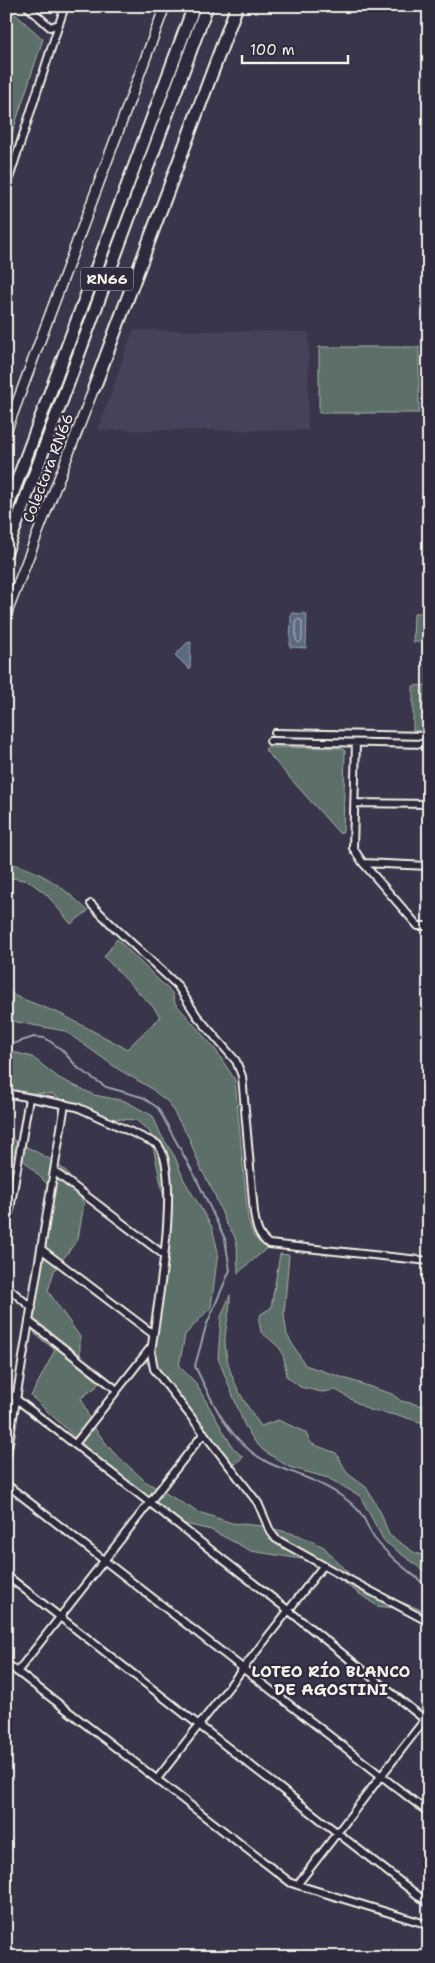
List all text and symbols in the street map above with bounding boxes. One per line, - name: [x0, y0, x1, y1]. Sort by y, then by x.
- scale bar: [242, 32, 349, 64]
- text: 100 m: [250, 40, 295, 60]
- road number: RN66: [81, 268, 133, 290]
- street label: Colectora RN66: [18, 410, 78, 526]
- district label: LOTEO RÍO BLANCO DE AGOSTINI: [252, 1661, 411, 1700]

